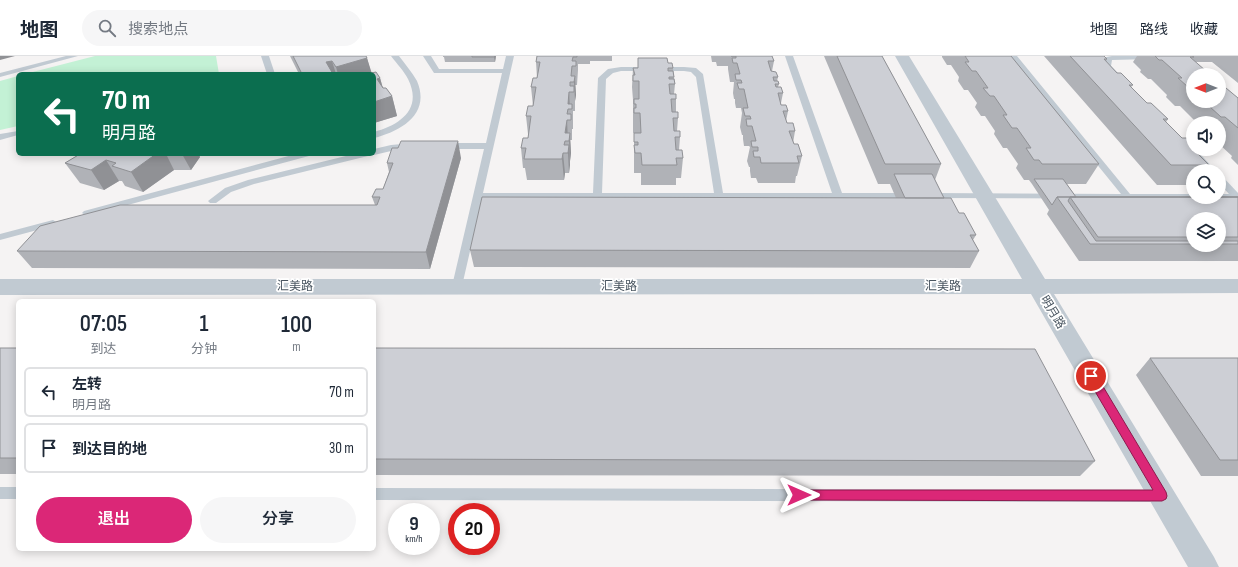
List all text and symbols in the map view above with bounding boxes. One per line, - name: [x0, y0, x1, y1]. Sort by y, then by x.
- search box: [82, 10, 362, 46]
- icon: search: [96, 17, 118, 39]
- text: 地图: [20, 19, 58, 42]
- text: 搜索地点: [128, 20, 188, 39]
- text: 地图: [1090, 21, 1118, 38]
- text: 路线: [1140, 21, 1168, 38]
- text: 收藏: [1190, 21, 1218, 38]
- north arrow: [1186, 68, 1226, 108]
- map controls: [1186, 68, 1226, 252]
- text: 70 m: [102, 84, 150, 117]
- icon: left: [36, 88, 88, 140]
- button: sound: [1186, 116, 1226, 156]
- text: 明月路: [102, 123, 156, 144]
- button: search: [1186, 164, 1226, 204]
- button: layers: [1186, 212, 1226, 252]
- street label: 汇美路: [277, 279, 313, 294]
- street label: 汇美路: [601, 279, 637, 294]
- street label: 汇美路: [925, 279, 961, 294]
- street label: 明月路: [1037, 293, 1068, 332]
- text: 07:05: [80, 309, 127, 338]
- text: 1: [200, 309, 209, 338]
- text: 100: [281, 310, 312, 339]
- text: m: [292, 339, 301, 355]
- text: 到达: [91, 341, 117, 357]
- text: 分钟: [191, 341, 217, 357]
- pin: [1074, 359, 1108, 393]
- icon: arrive: [1080, 365, 1102, 387]
- text: 左转: [72, 375, 102, 394]
- icon: left: [38, 381, 60, 403]
- text: 70 m: [329, 383, 354, 402]
- text: 明月路: [72, 397, 111, 413]
- icon: arrive: [38, 437, 60, 459]
- text: 30 m: [329, 439, 354, 458]
- text: 到达目的地: [72, 440, 147, 459]
- position arrow: [778, 474, 820, 516]
- button: 退出: [36, 497, 192, 543]
- button: 分享: [200, 497, 356, 543]
- speed limit sign: 20: [448, 503, 500, 555]
- text: 9: [409, 512, 419, 536]
- text: km/h: [405, 533, 423, 545]

